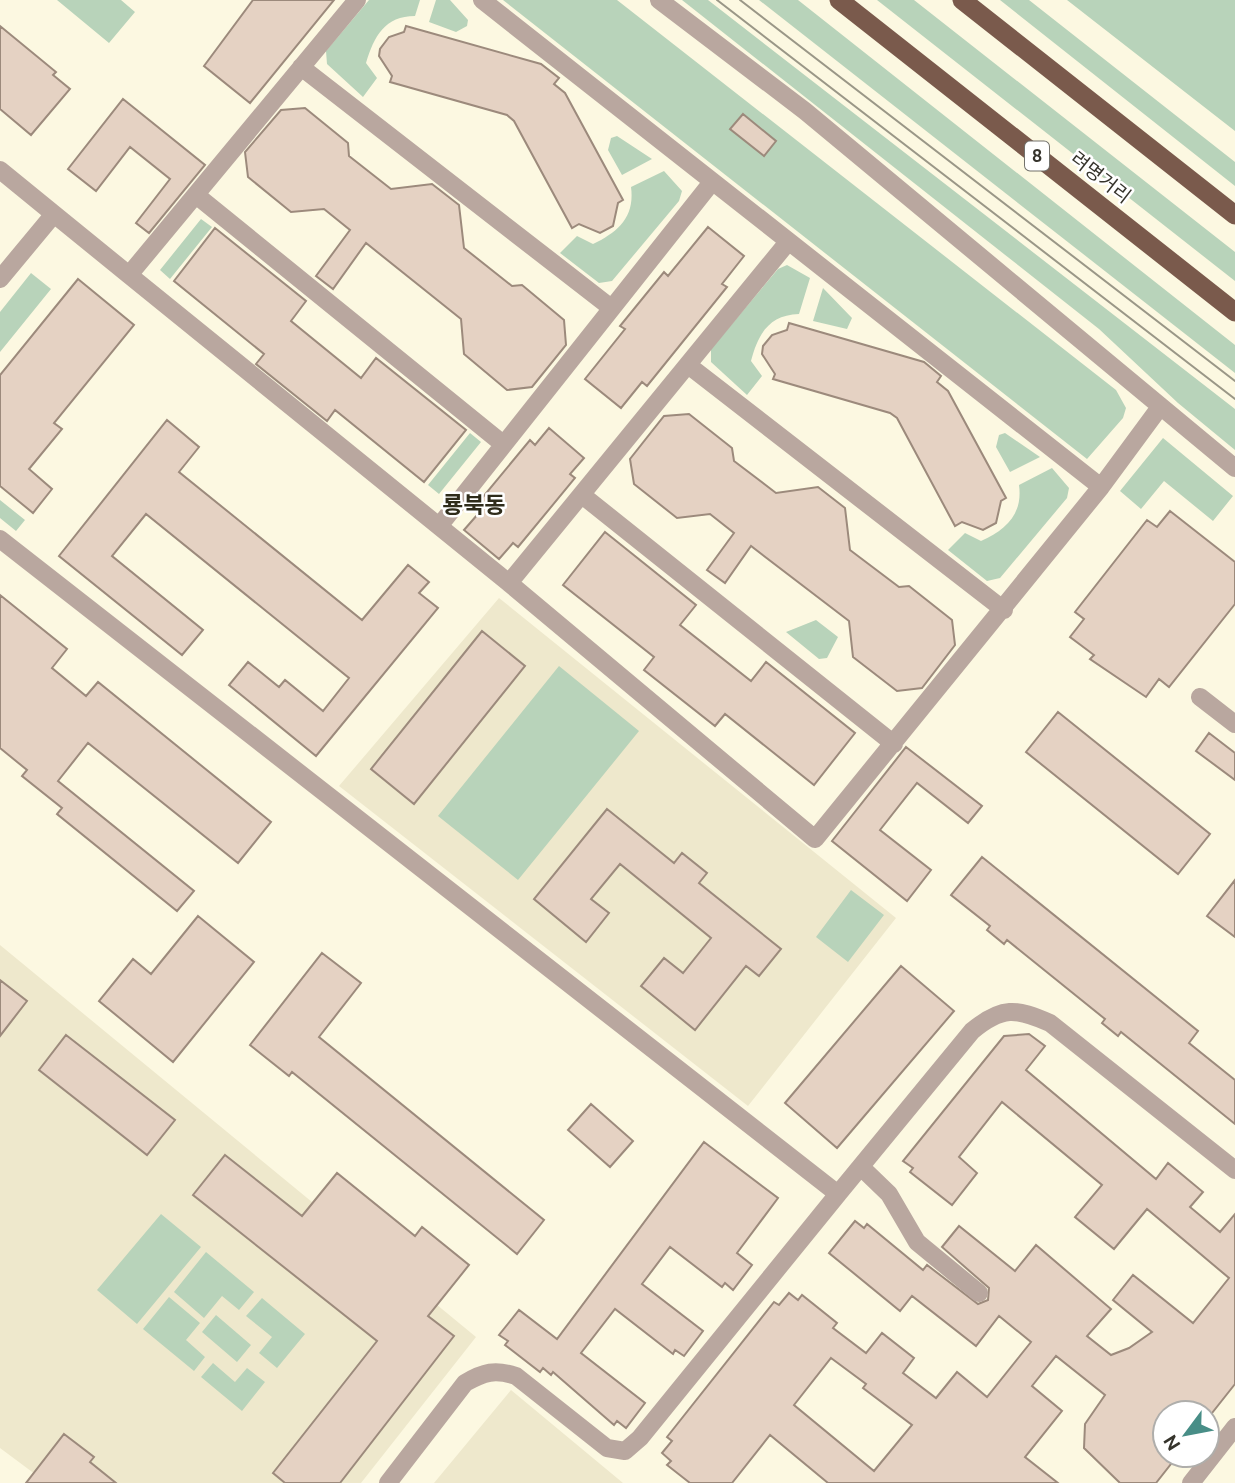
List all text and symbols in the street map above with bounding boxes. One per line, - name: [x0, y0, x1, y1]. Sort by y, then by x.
- road number: 8: [1025, 141, 1049, 170]
- street label: 려명거리: [1067, 147, 1135, 207]
- district label: 룡북동: [442, 492, 506, 517]
- north arrow: [1151, 1399, 1221, 1469]
- text: N: [1158, 1431, 1185, 1455]

